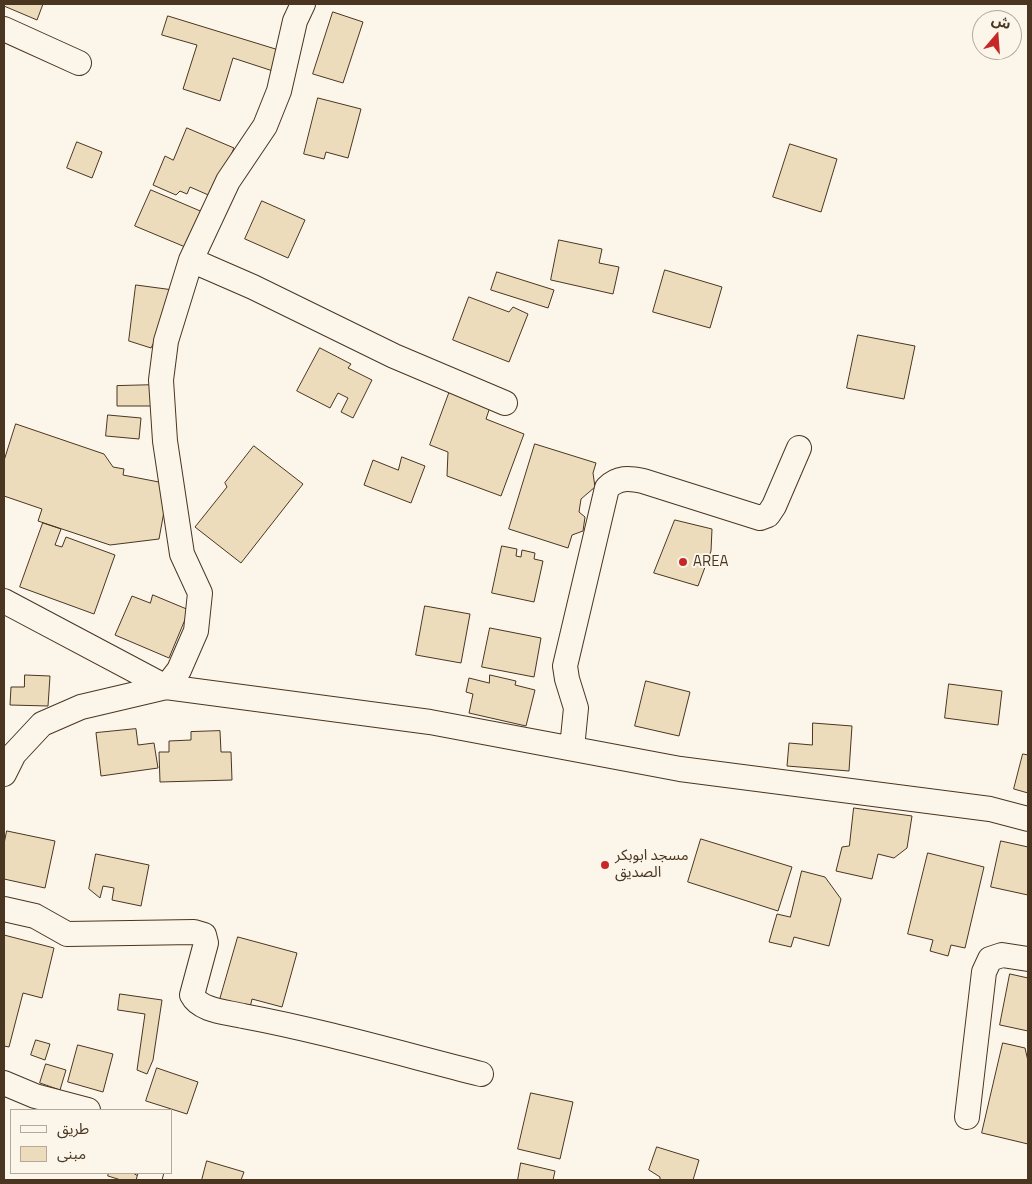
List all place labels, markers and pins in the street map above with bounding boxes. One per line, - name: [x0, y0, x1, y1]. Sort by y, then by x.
- place label: AREA: [693, 553, 728, 571]
- marker: AREA: [677, 556, 689, 568]
- place label: مسجد ابوبكر الصديق: [615, 847, 689, 882]
- marker: مسجد ابوبكر الصديق: [599, 859, 611, 871]

